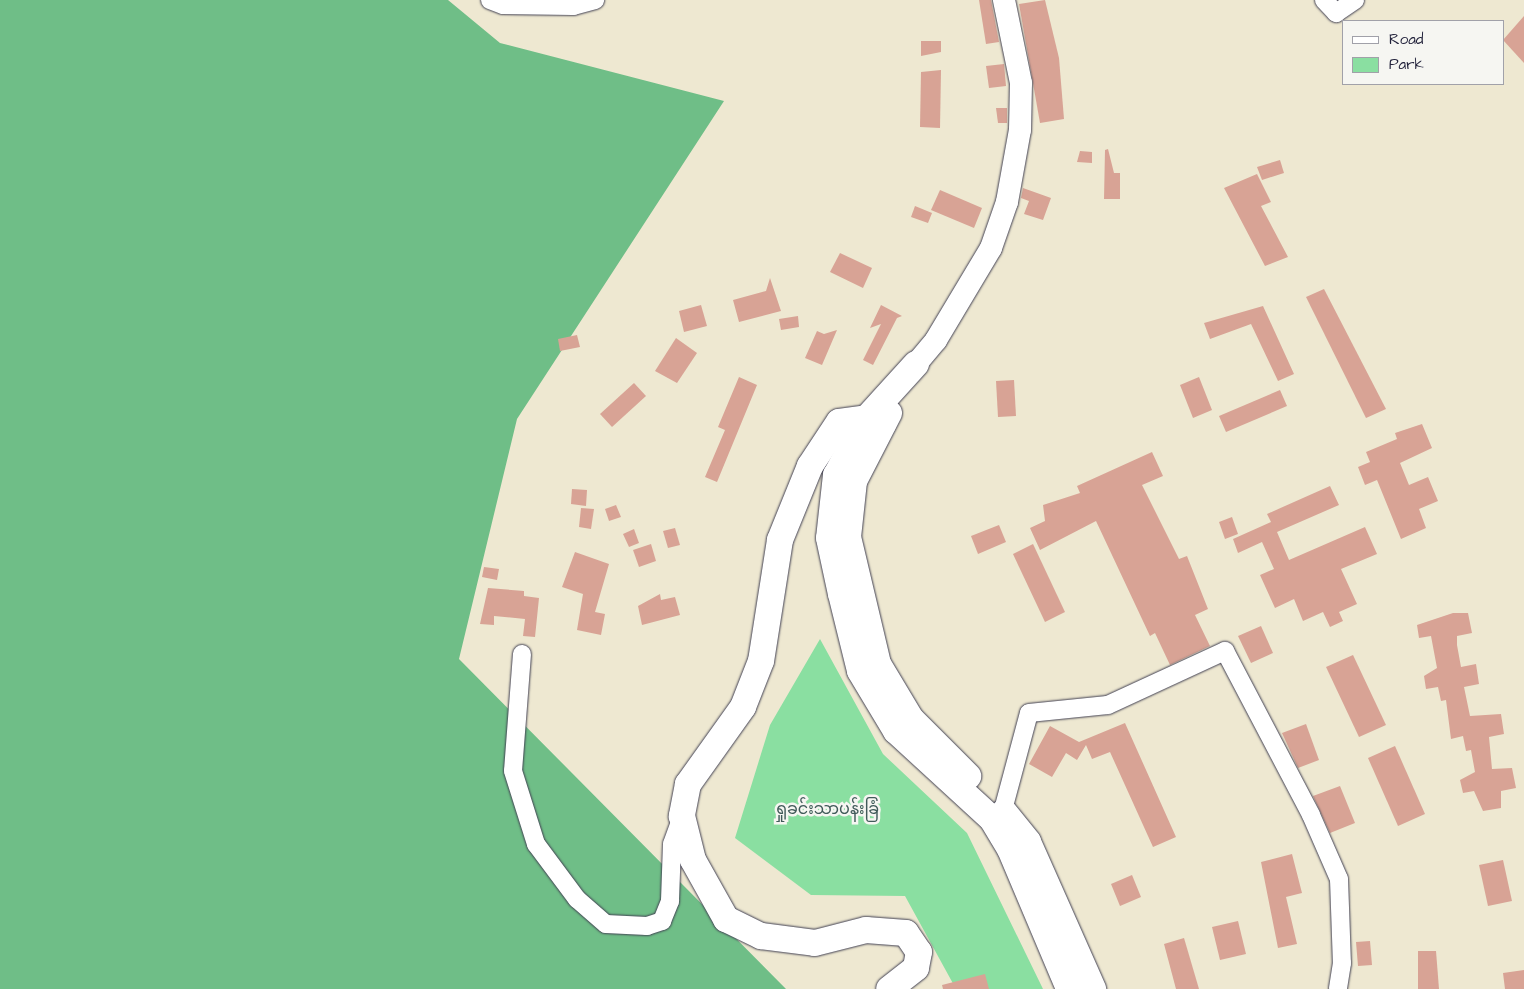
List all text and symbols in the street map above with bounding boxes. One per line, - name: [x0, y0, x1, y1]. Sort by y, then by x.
- legend: [1342, 20, 1504, 85]
- text: Road: [1389, 29, 1423, 50]
- text: Park: [1389, 54, 1424, 75]
- park label: ရှုခင်းသာပန်းခြံ: [775, 799, 879, 819]

